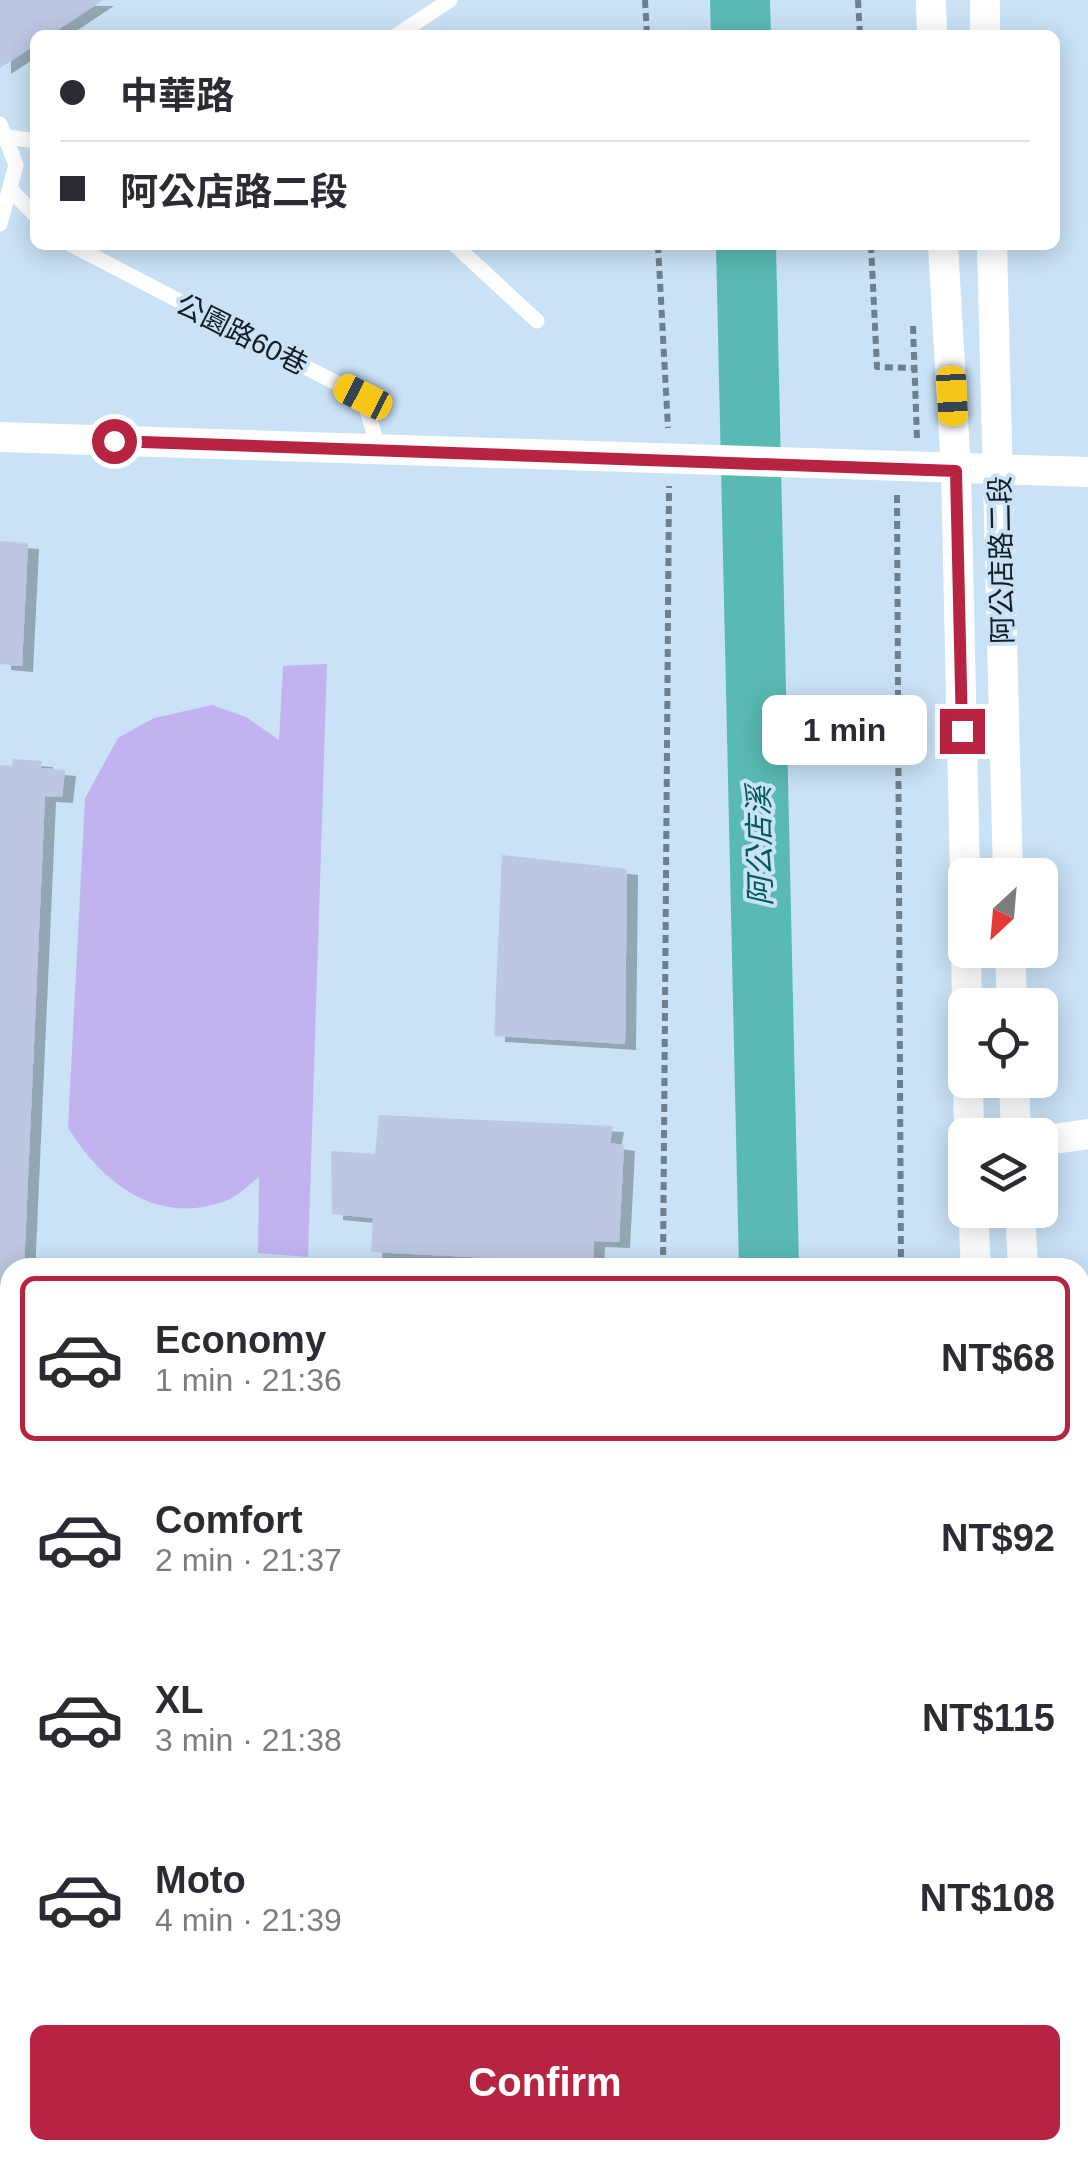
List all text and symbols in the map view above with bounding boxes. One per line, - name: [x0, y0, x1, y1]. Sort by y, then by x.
- text: 中華路: [120, 75, 234, 117]
- text: 阿公店路二段: [120, 171, 348, 213]
- street label: 公園路60巷: [171, 288, 313, 381]
- car: [935, 365, 969, 427]
- car: [329, 370, 397, 424]
- route start: [92, 419, 137, 464]
- street label: 阿公店路二段: [985, 476, 1018, 644]
- callout: 1 min: [762, 696, 927, 766]
- route end: [940, 709, 985, 754]
- text: 1 min: [803, 712, 886, 748]
- water label: 阿公店溪: [742, 782, 777, 906]
- north arrow: [948, 858, 1058, 968]
- map controls: [948, 858, 1058, 1228]
- button: locate: [948, 988, 1058, 1098]
- button: layers: [948, 1118, 1058, 1228]
- icon: car: [35, 1314, 125, 1404]
- text: Economy: [155, 1319, 326, 1361]
- text: NT$68: [941, 1337, 1055, 1379]
- text: 1 min · 21:36: [155, 1362, 342, 1398]
- icon: car: [35, 1494, 125, 1584]
- text: Comfort: [155, 1499, 303, 1541]
- text: NT$92: [941, 1517, 1055, 1559]
- text: 2 min · 21:37: [155, 1542, 342, 1578]
- icon: car: [35, 1674, 125, 1764]
- text: XL: [155, 1679, 204, 1721]
- text: NT$115: [922, 1697, 1055, 1739]
- text: 3 min · 21:38: [155, 1722, 342, 1758]
- icon: car: [35, 1854, 125, 1944]
- text: Moto: [155, 1859, 246, 1901]
- text: NT$108: [920, 1877, 1055, 1919]
- text: 4 min · 21:39: [155, 1902, 342, 1938]
- button: Confirm: [30, 2025, 1060, 2140]

